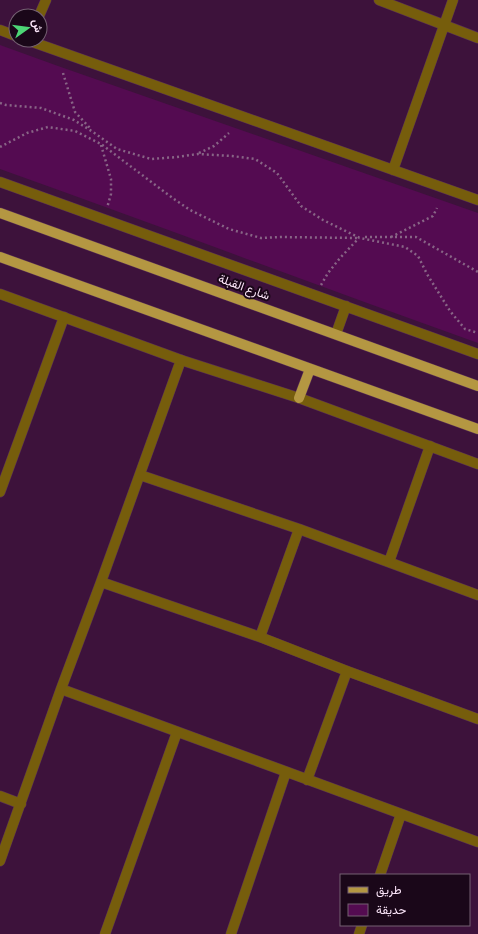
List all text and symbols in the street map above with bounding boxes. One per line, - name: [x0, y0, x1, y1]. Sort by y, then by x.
- north arrow: [8, 8, 48, 48]
- text: ش: [29, 17, 46, 34]
- street label: شارع القبلة: [216, 270, 272, 305]
- legend: [340, 874, 470, 926]
- text: طريق: [376, 882, 402, 898]
- text: حديقة: [376, 902, 406, 917]

